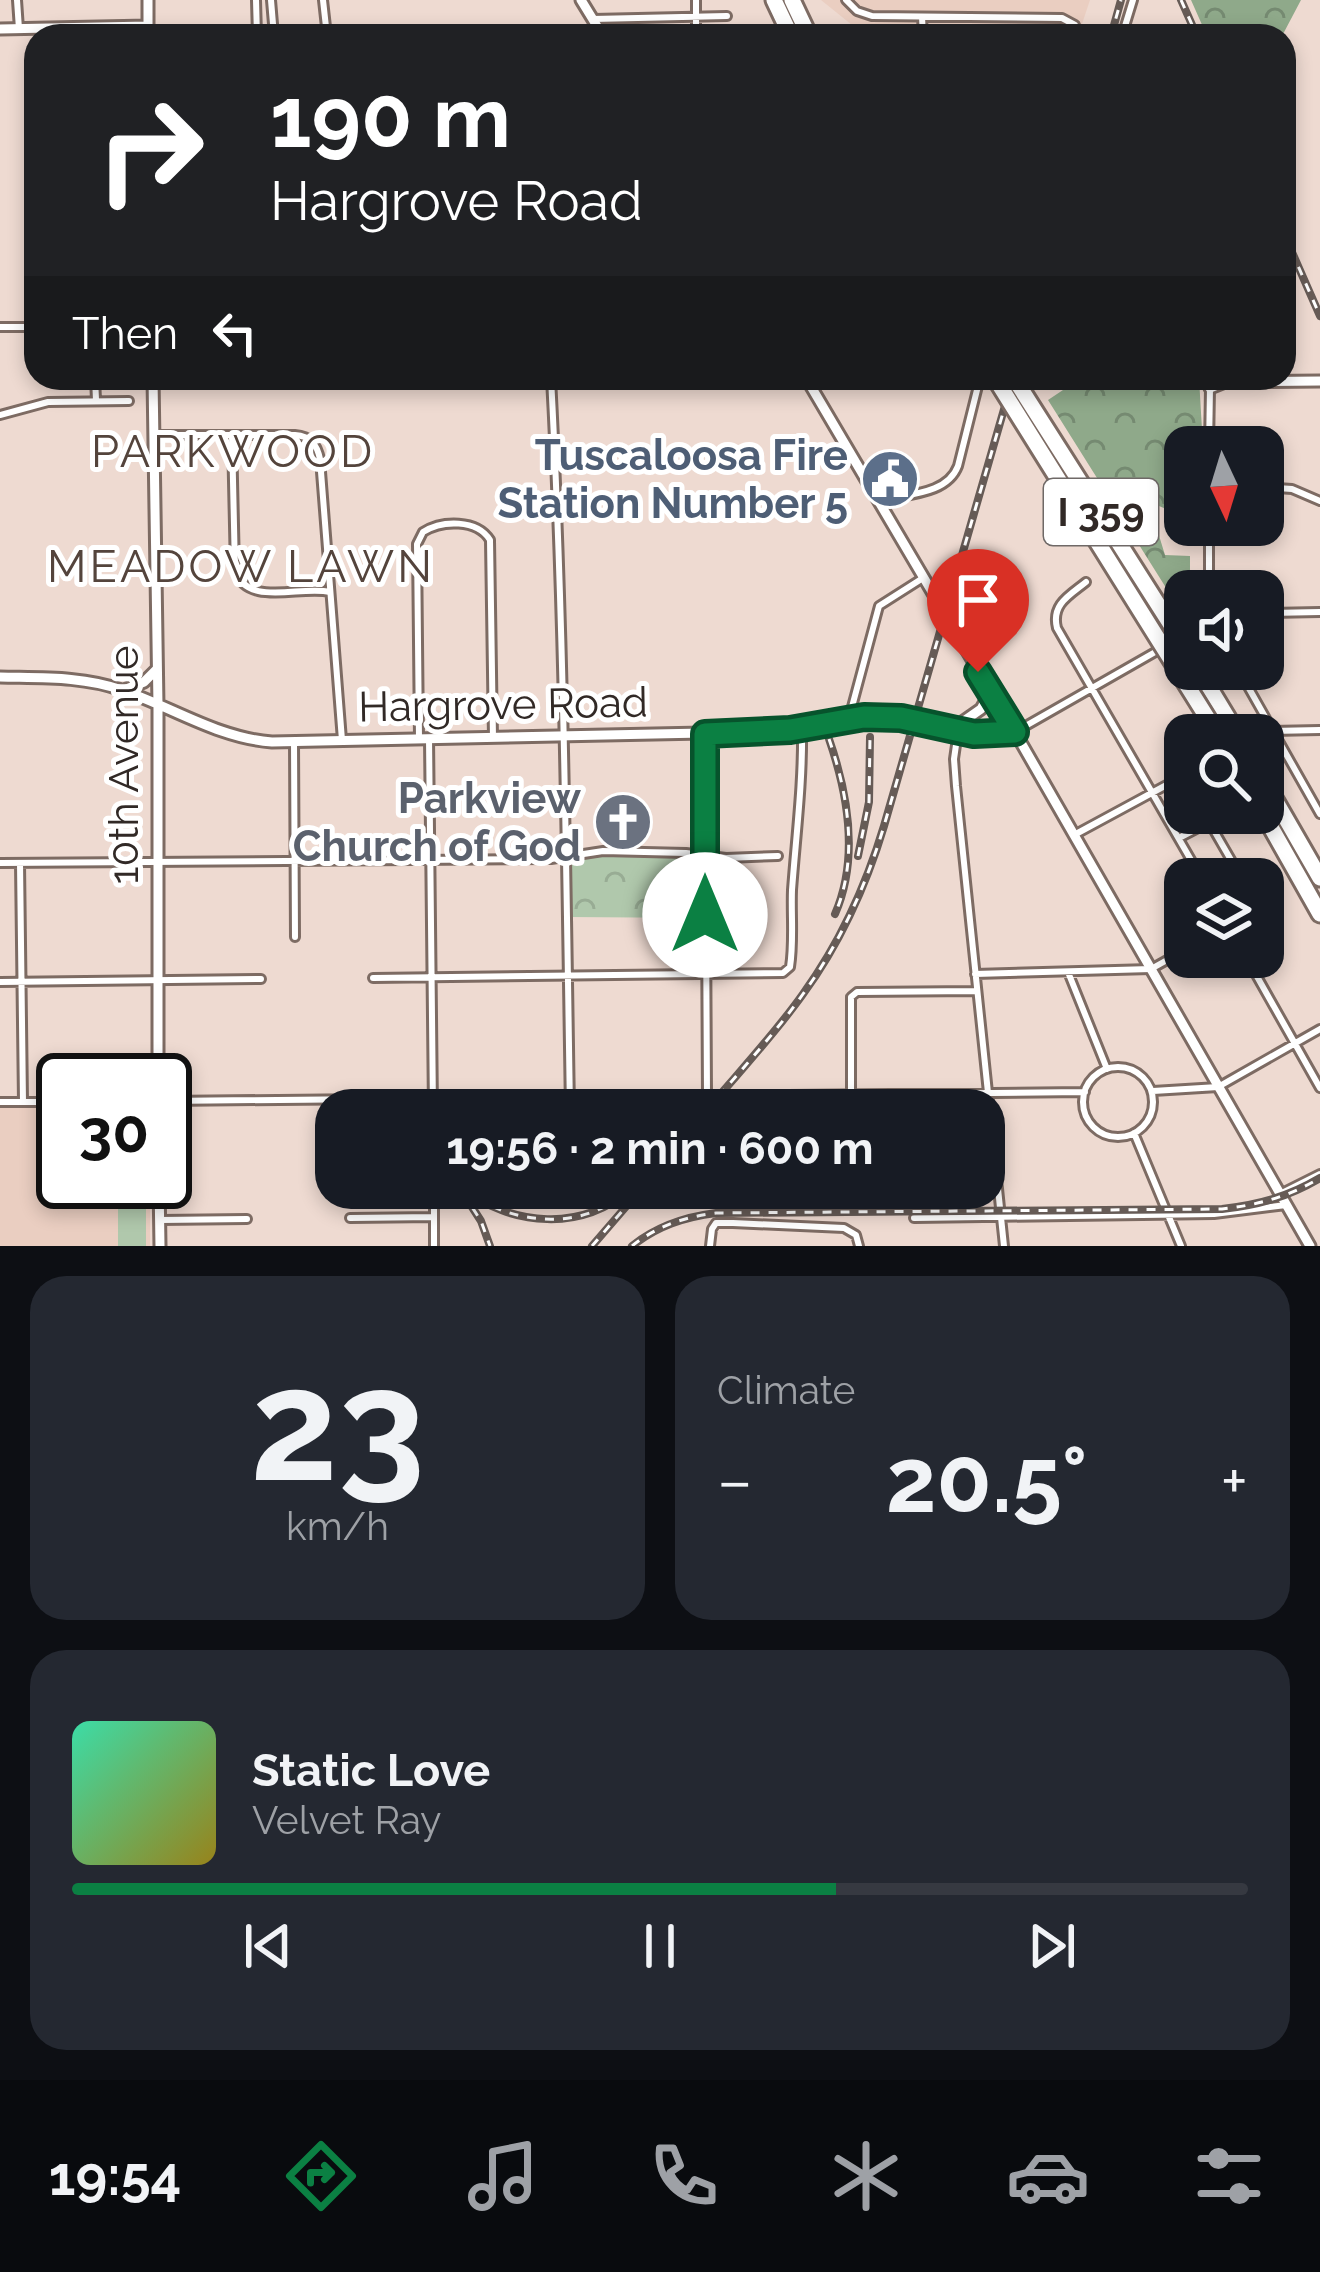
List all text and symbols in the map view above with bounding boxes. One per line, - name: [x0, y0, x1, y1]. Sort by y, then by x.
- text: 190 m: [270, 68, 511, 167]
- icon: right: [72, 72, 228, 228]
- text: Hargrove Road: [270, 169, 643, 233]
- icon: left: [202, 300, 268, 366]
- text: Then: [72, 307, 178, 360]
- district label: PARKWOOD: [91, 425, 375, 478]
- north arrow: [1164, 426, 1284, 546]
- map controls: [1164, 426, 1284, 978]
- place label: Tuscaloosa Fire Station Number 5: [497, 431, 848, 528]
- public building icon: Tuscaloosa Fire Station Number 5: [859, 448, 921, 510]
- road number: I 359: [1044, 479, 1158, 545]
- district label: MEADOW LAWN: [47, 540, 435, 593]
- pin: [927, 549, 1029, 672]
- icon: arrive: [945, 567, 1011, 633]
- button: sound: [1164, 570, 1284, 690]
- street label: 10th Avenue: [99, 645, 148, 885]
- street label: Hargrove Road: [358, 677, 648, 732]
- button: search: [1164, 714, 1284, 834]
- place label: Parkview Church of God: [293, 774, 582, 871]
- church icon: Parkview Church of God: [592, 791, 654, 853]
- position arrow: [642, 852, 768, 978]
- button: layers: [1164, 858, 1284, 978]
- speed limit sign: 30: [36, 1053, 192, 1209]
- text: 19:56 · 2 min · 600 m: [446, 1122, 874, 1175]
- text: 23: [250, 1333, 425, 1517]
- text: Climate: [717, 1367, 855, 1413]
- text: 20.5°: [886, 1427, 1087, 1533]
- text: −: [717, 1442, 753, 1519]
- text: +: [1221, 1442, 1248, 1519]
- text: km/h: [286, 1503, 389, 1549]
- text: Static Love: [252, 1744, 490, 1797]
- text: Velvet Ray: [252, 1797, 441, 1843]
- icon: previous: [235, 1913, 301, 1979]
- icon: pause: [627, 1913, 693, 1979]
- icon: next: [1019, 1913, 1085, 1979]
- icon: directions: [279, 2134, 363, 2218]
- icon: music: [461, 2134, 545, 2218]
- icon: phone: [642, 2134, 726, 2218]
- icon: climate: [824, 2134, 908, 2218]
- icon: car: [1006, 2134, 1090, 2218]
- icon: filters: [1187, 2134, 1271, 2218]
- text: 19:54: [49, 2144, 181, 2208]

